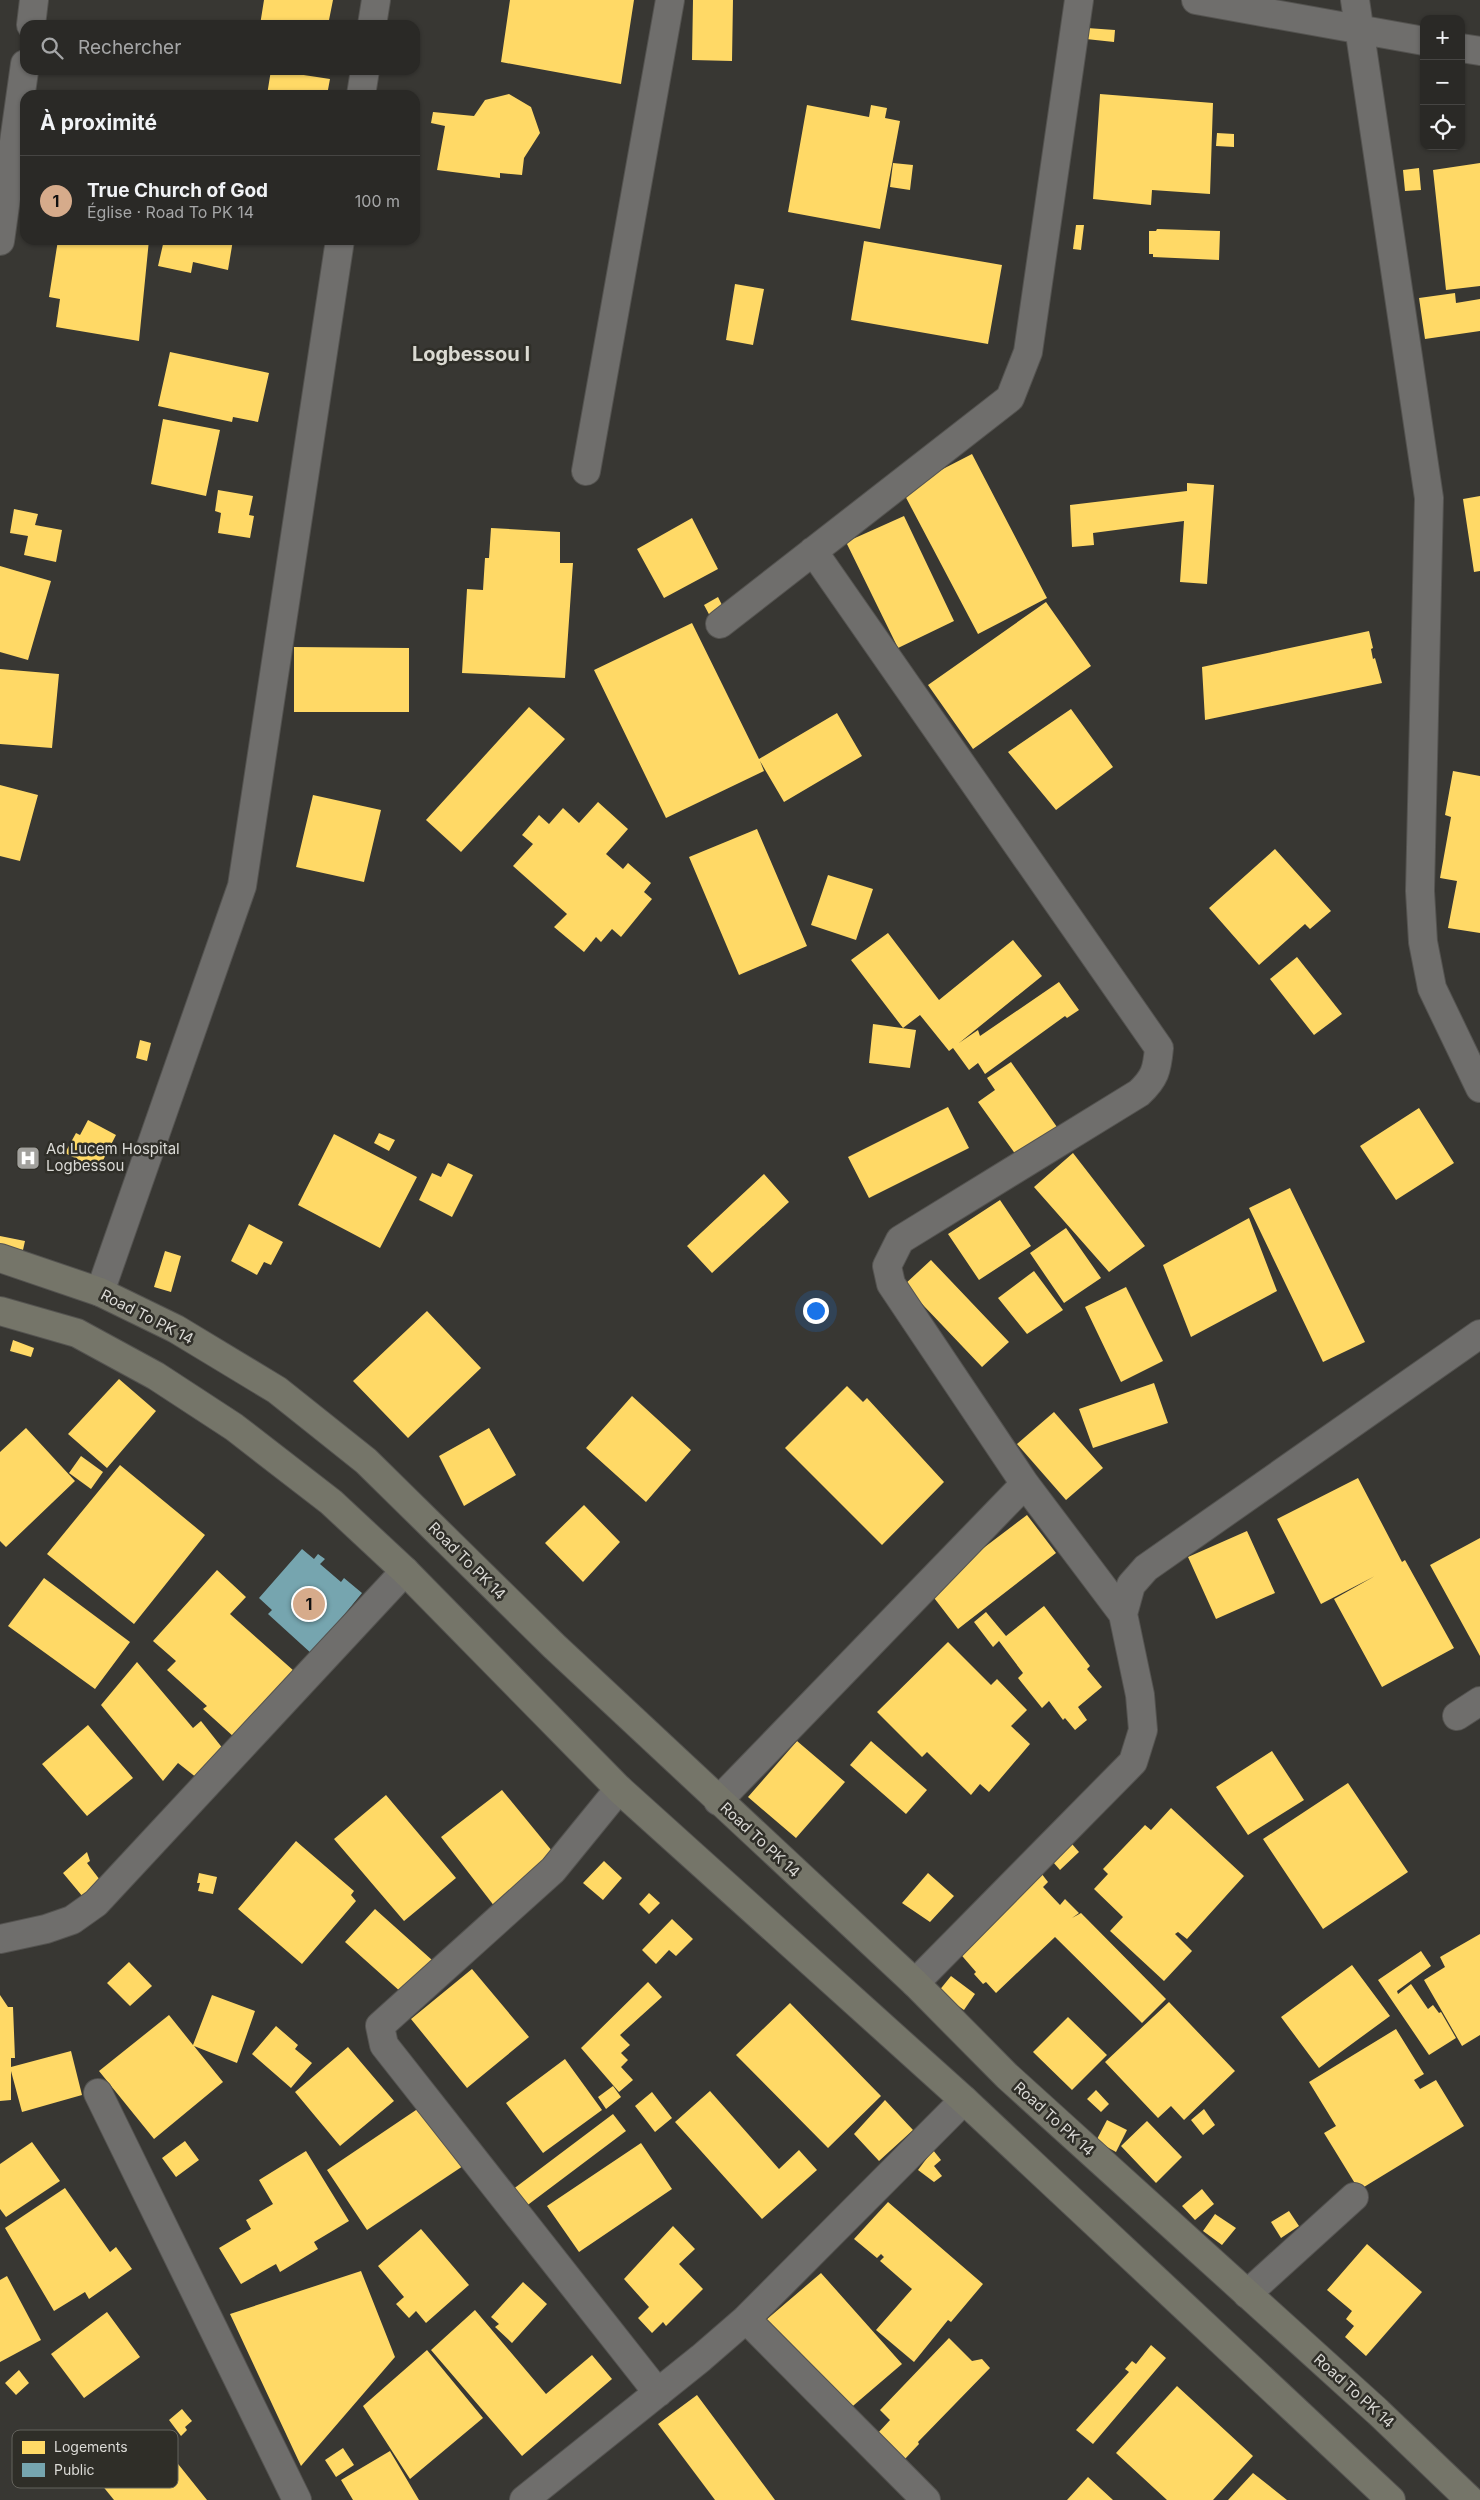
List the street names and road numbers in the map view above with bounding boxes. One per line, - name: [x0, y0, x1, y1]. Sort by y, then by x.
- street label: Road To PK 14: [98, 1285, 197, 1348]
- street label: Road To PK 14: [425, 1518, 510, 1603]
- street label: Road To PK 14: [717, 1798, 804, 1881]
- street label: Road To PK 14: [1010, 2078, 1099, 2160]
- street label: Road To PK 14: [1310, 2350, 1399, 2432]

